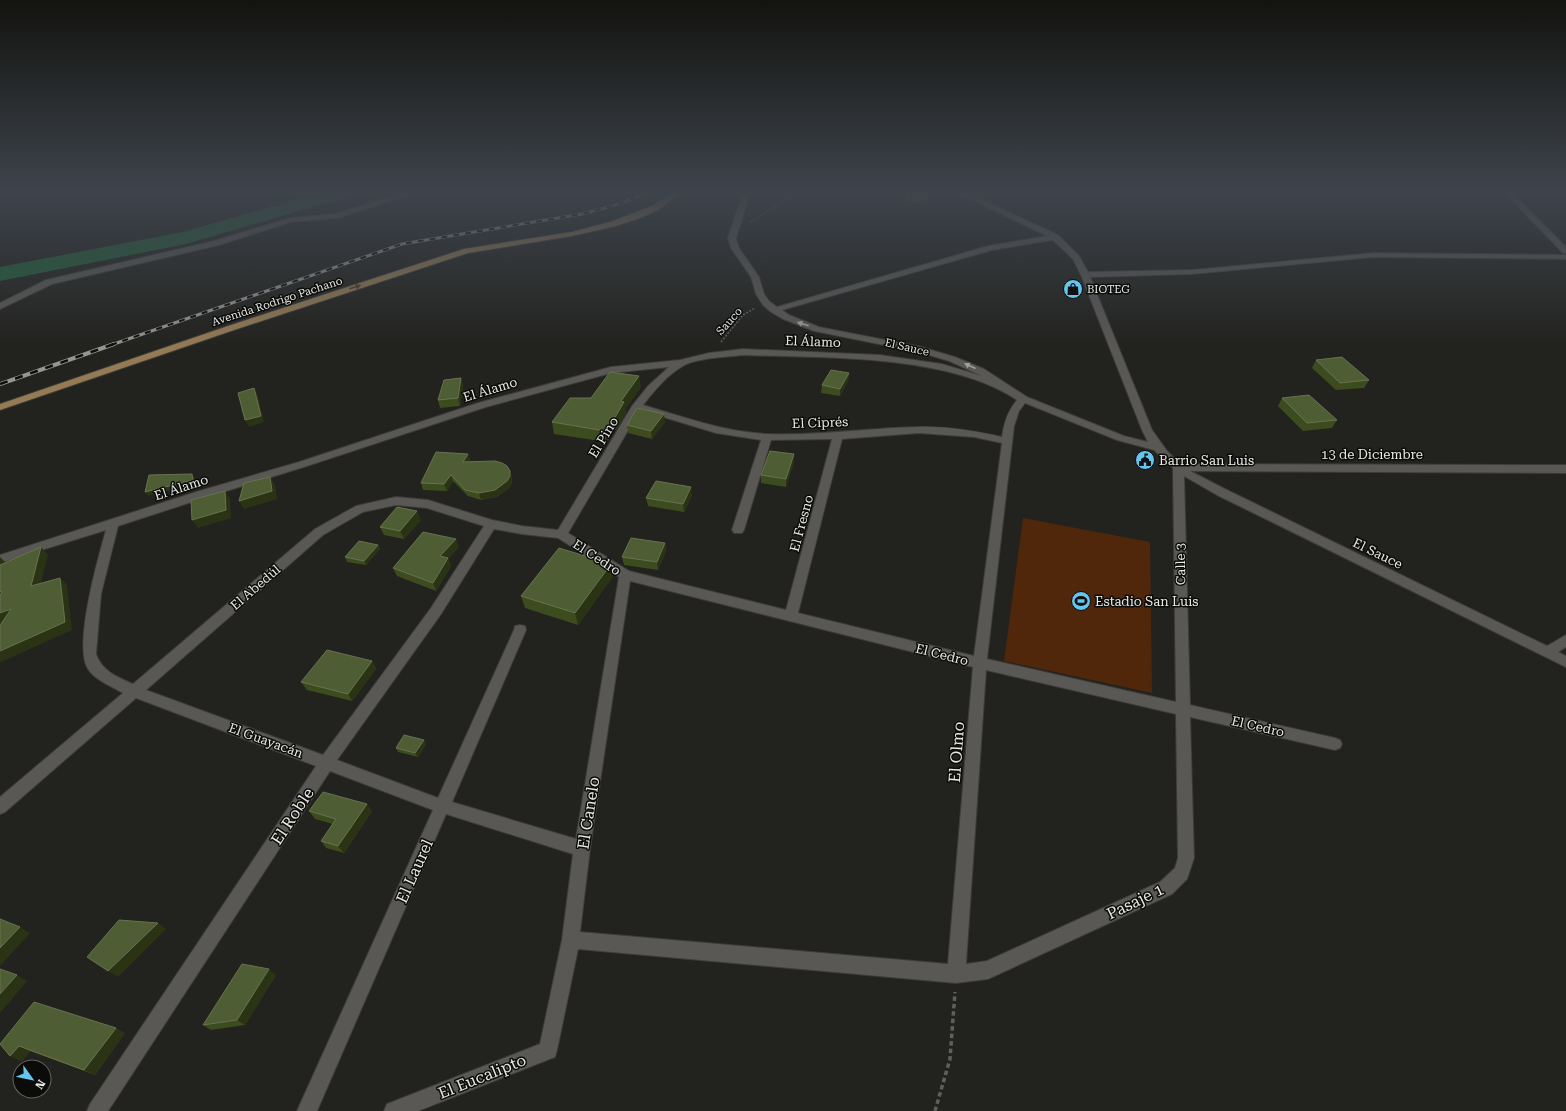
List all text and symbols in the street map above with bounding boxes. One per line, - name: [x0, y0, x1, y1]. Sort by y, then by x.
- street label: Avenida Rodrigo Pachano: [210, 274, 344, 329]
- shop icon: BIOTEG: [1062, 278, 1084, 300]
- place label: BIOTEG: [1087, 283, 1130, 296]
- one-way arrow: [350, 284, 362, 290]
- street label: Sauco: [714, 305, 745, 338]
- one-way arrow: [797, 321, 809, 327]
- street label: El Álamo: [785, 332, 841, 350]
- street label: El Sauce: [883, 336, 930, 359]
- one-way arrow: [964, 363, 976, 369]
- street label: El Álamo: [461, 373, 519, 405]
- street label: El Pino: [586, 414, 621, 460]
- street label: El Ciprés: [792, 414, 848, 431]
- street label: 13 de Diciembre: [1321, 447, 1423, 462]
- public building icon: Barrio San Luis: [1134, 449, 1156, 471]
- place label: Barrio San Luis: [1159, 453, 1254, 468]
- street label: El Álamo: [152, 471, 210, 503]
- street label: El Fresno: [787, 493, 816, 553]
- street label: El Sauce: [1351, 535, 1405, 572]
- street label: El Cedro: [570, 536, 623, 578]
- street label: Calle 3: [1173, 543, 1188, 585]
- street label: El Abedúl: [227, 562, 283, 613]
- sports icon: Estadio San Luis: [1070, 590, 1092, 612]
- place label: Estadio San Luis: [1095, 594, 1199, 609]
- street label: El Cedro: [914, 641, 970, 668]
- street label: El Cedro: [1230, 713, 1286, 740]
- street label: El Guayacán: [227, 720, 306, 761]
- street label: El Olmo: [945, 721, 968, 783]
- street label: El Canelo: [573, 775, 604, 851]
- street label: El Roble: [267, 784, 318, 848]
- street label: El Laurel: [392, 836, 437, 906]
- street label: Pasaje 1: [1104, 879, 1167, 923]
- street label: El Eucalipto: [435, 1050, 529, 1103]
- north arrow: [12, 1059, 52, 1099]
- text: N: [32, 1077, 48, 1092]

